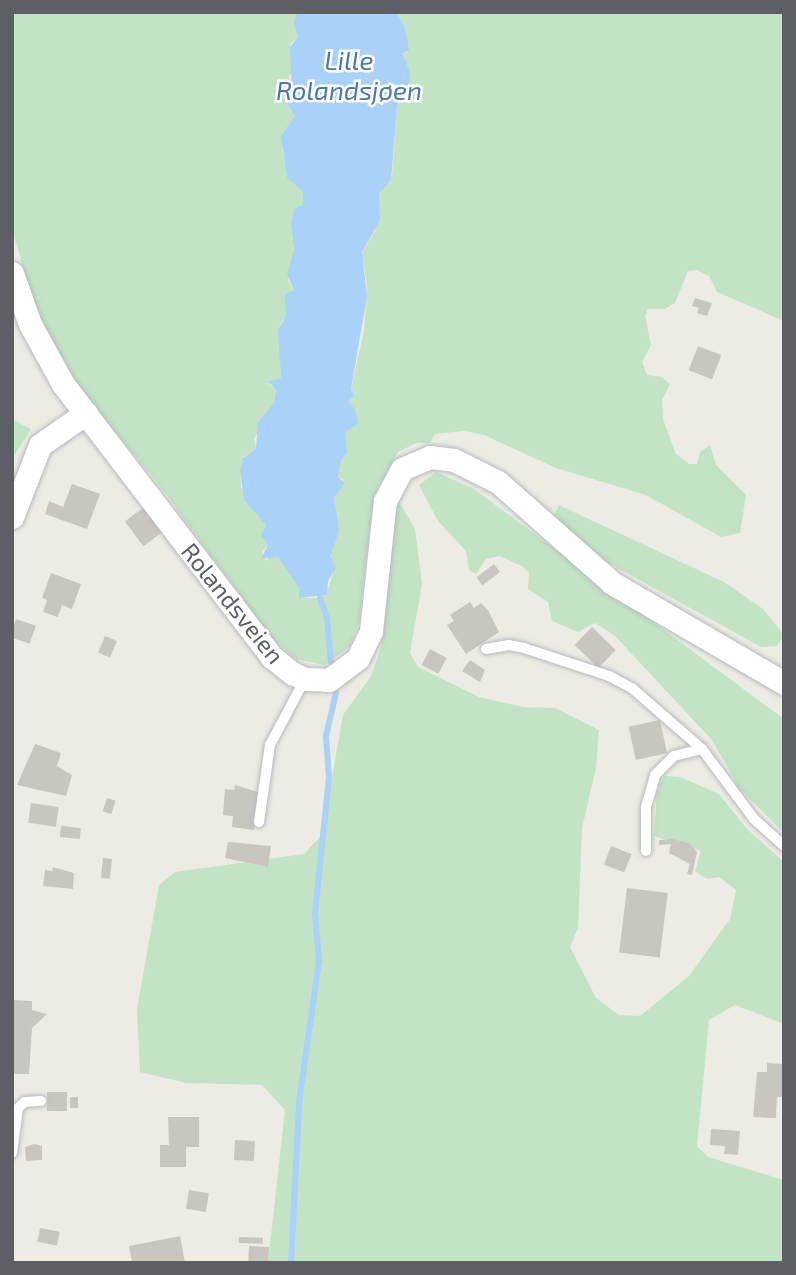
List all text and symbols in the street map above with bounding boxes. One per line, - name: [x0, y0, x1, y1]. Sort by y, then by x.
- water label: Lille Rolandsjøen: [276, 44, 422, 106]
- street label: Rolandsveien: [176, 537, 290, 669]

